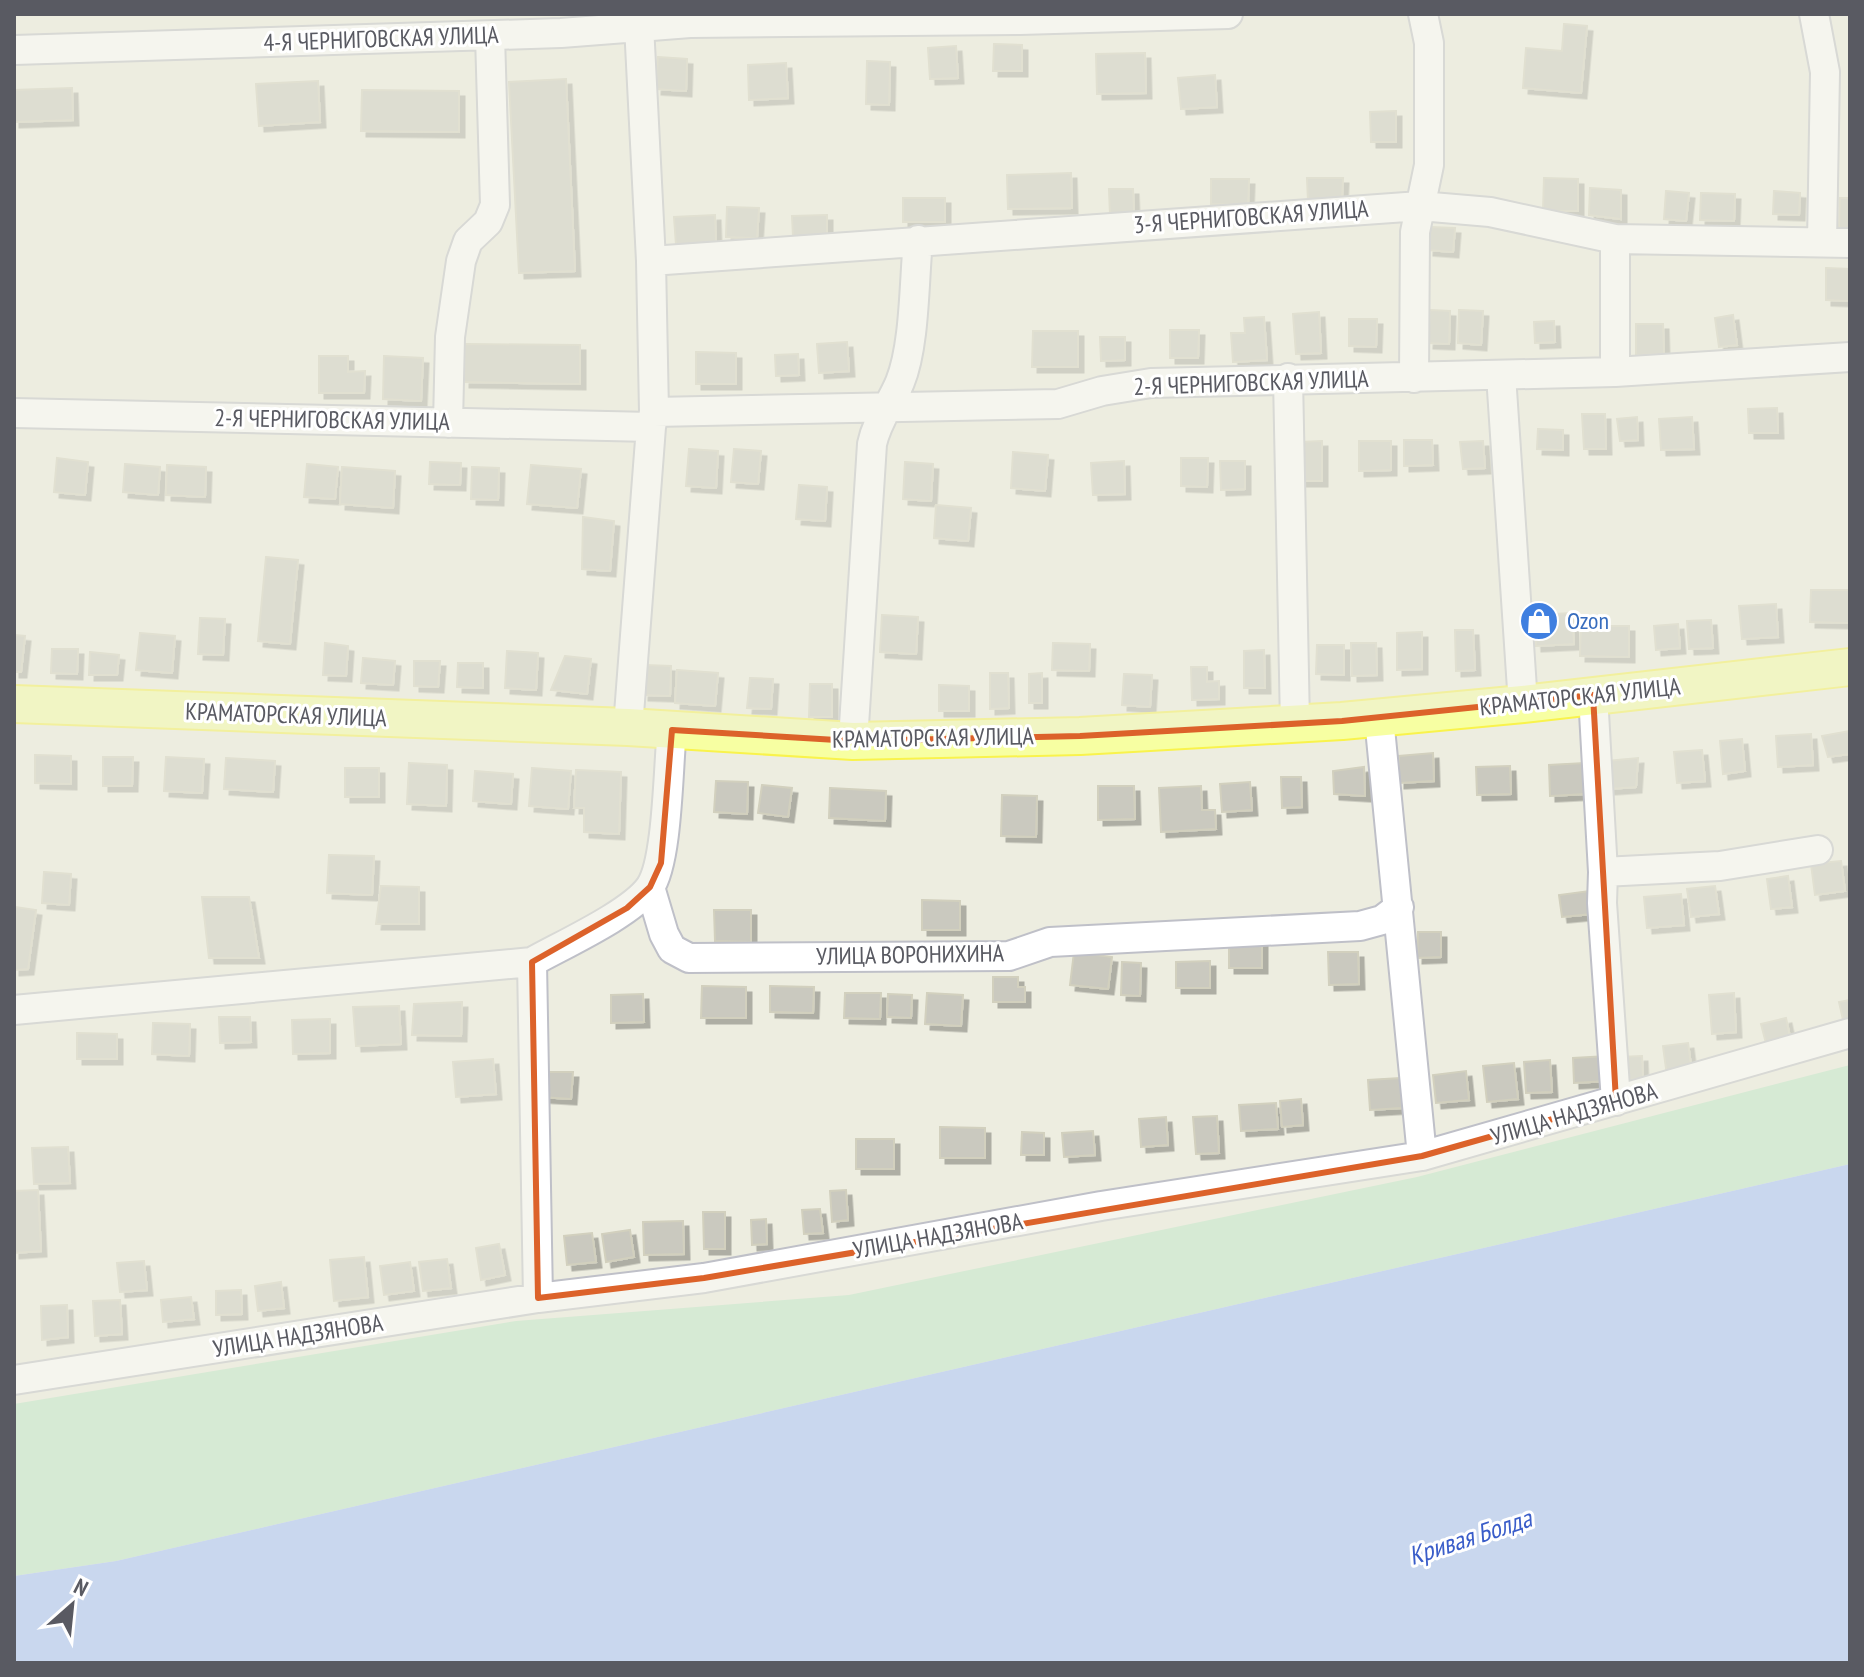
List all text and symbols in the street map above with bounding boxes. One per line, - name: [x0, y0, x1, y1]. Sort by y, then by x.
- street label: 4-Я ЧЕРНИГОВСКАЯ УЛИЦА: [263, 19, 500, 58]
- street label: 3-Я ЧЕРНИГОВСКАЯ УЛИЦА: [1133, 193, 1370, 240]
- street label: 2-Я ЧЕРНИГОВСКАЯ УЛИЦА: [1133, 363, 1370, 402]
- street label: 2-Я ЧЕРНИГОВСКАЯ УЛИЦА: [214, 402, 451, 437]
- shop icon: Ozon: [1518, 600, 1560, 642]
- place label: Ozon: [1567, 605, 1609, 636]
- street label: КРАМАТОРСКАЯ УЛИЦА: [1478, 670, 1682, 722]
- street label: КРАМАТОРСКАЯ УЛИЦА: [185, 695, 388, 734]
- street label: КРАМАТОРСКАЯ УЛИЦА: [832, 720, 1035, 755]
- street label: УЛИЦА ВОРОНИХИНА: [816, 937, 1005, 972]
- street label: УЛИЦА НАДЗЯНОВА: [1487, 1075, 1661, 1152]
- street label: УЛИЦА НАДЗЯНОВА: [851, 1205, 1026, 1266]
- street label: УЛИЦА НАДЗЯНОВА: [211, 1307, 386, 1364]
- water label: Кривая Болда: [1404, 1501, 1537, 1572]
- north arrow: [32, 1565, 112, 1645]
- text: N: [69, 1572, 93, 1602]

